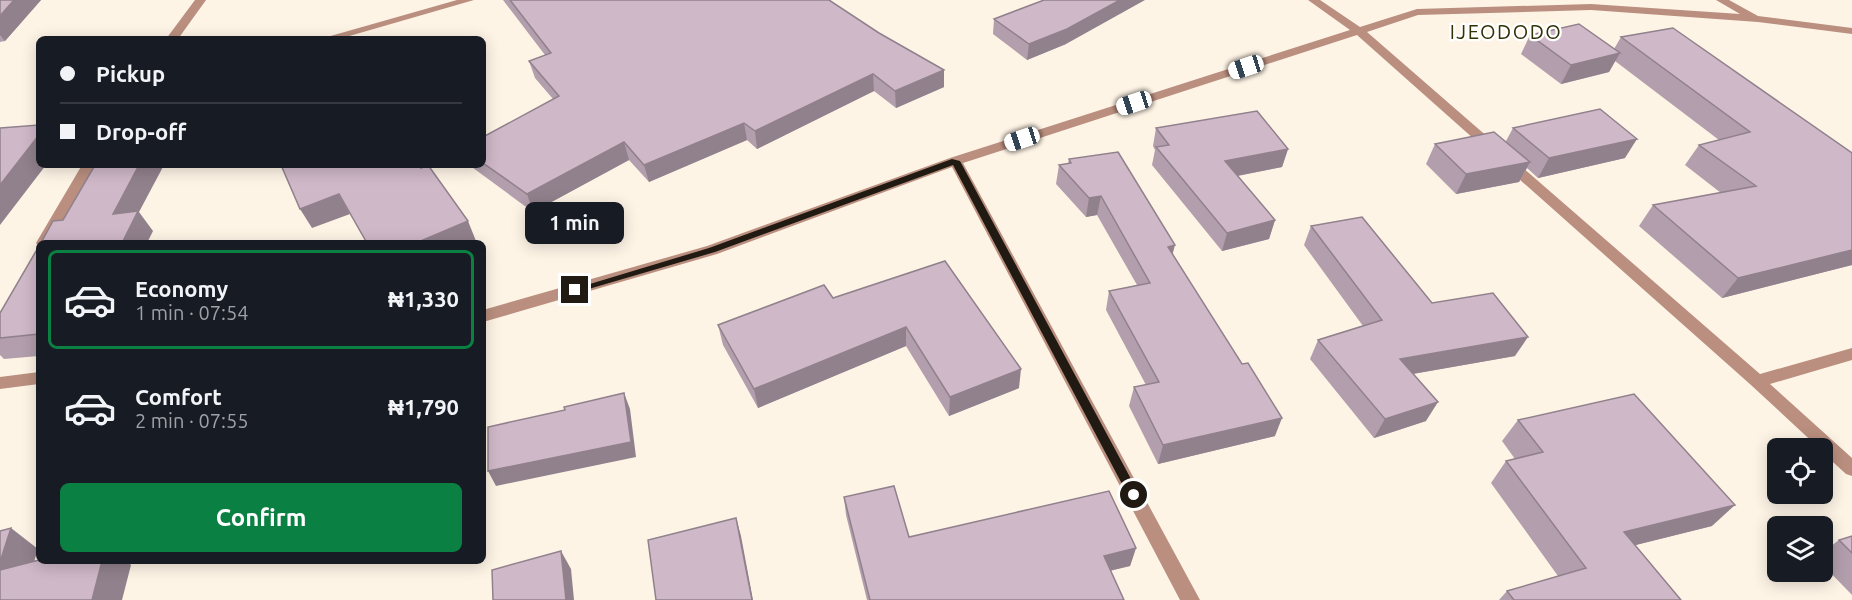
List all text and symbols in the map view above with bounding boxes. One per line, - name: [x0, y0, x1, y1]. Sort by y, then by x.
- district label: IJEODODO: [1450, 20, 1562, 43]
- car: [1226, 53, 1266, 81]
- text: Pickup: [96, 61, 165, 86]
- car: [1114, 89, 1154, 117]
- text: Drop-off: [96, 119, 186, 144]
- car: [1002, 125, 1042, 153]
- callout: 1 min: [526, 203, 624, 245]
- text: 1 min: [549, 211, 600, 234]
- icon: car: [63, 273, 117, 327]
- text: Economy: [135, 276, 228, 301]
- route end: [561, 276, 588, 303]
- text: ₦1,330: [388, 286, 459, 311]
- text: 1 min · 07:54: [135, 301, 249, 324]
- icon: car: [63, 381, 117, 435]
- text: Comfort: [135, 384, 222, 409]
- text: ₦1,790: [388, 394, 459, 419]
- text: 2 min · 07:55: [135, 409, 249, 432]
- map controls: [1767, 438, 1833, 582]
- button: locate: [1767, 438, 1833, 504]
- route start: [1120, 481, 1147, 508]
- button: Confirm: [60, 483, 462, 552]
- button: layers: [1767, 516, 1833, 582]

